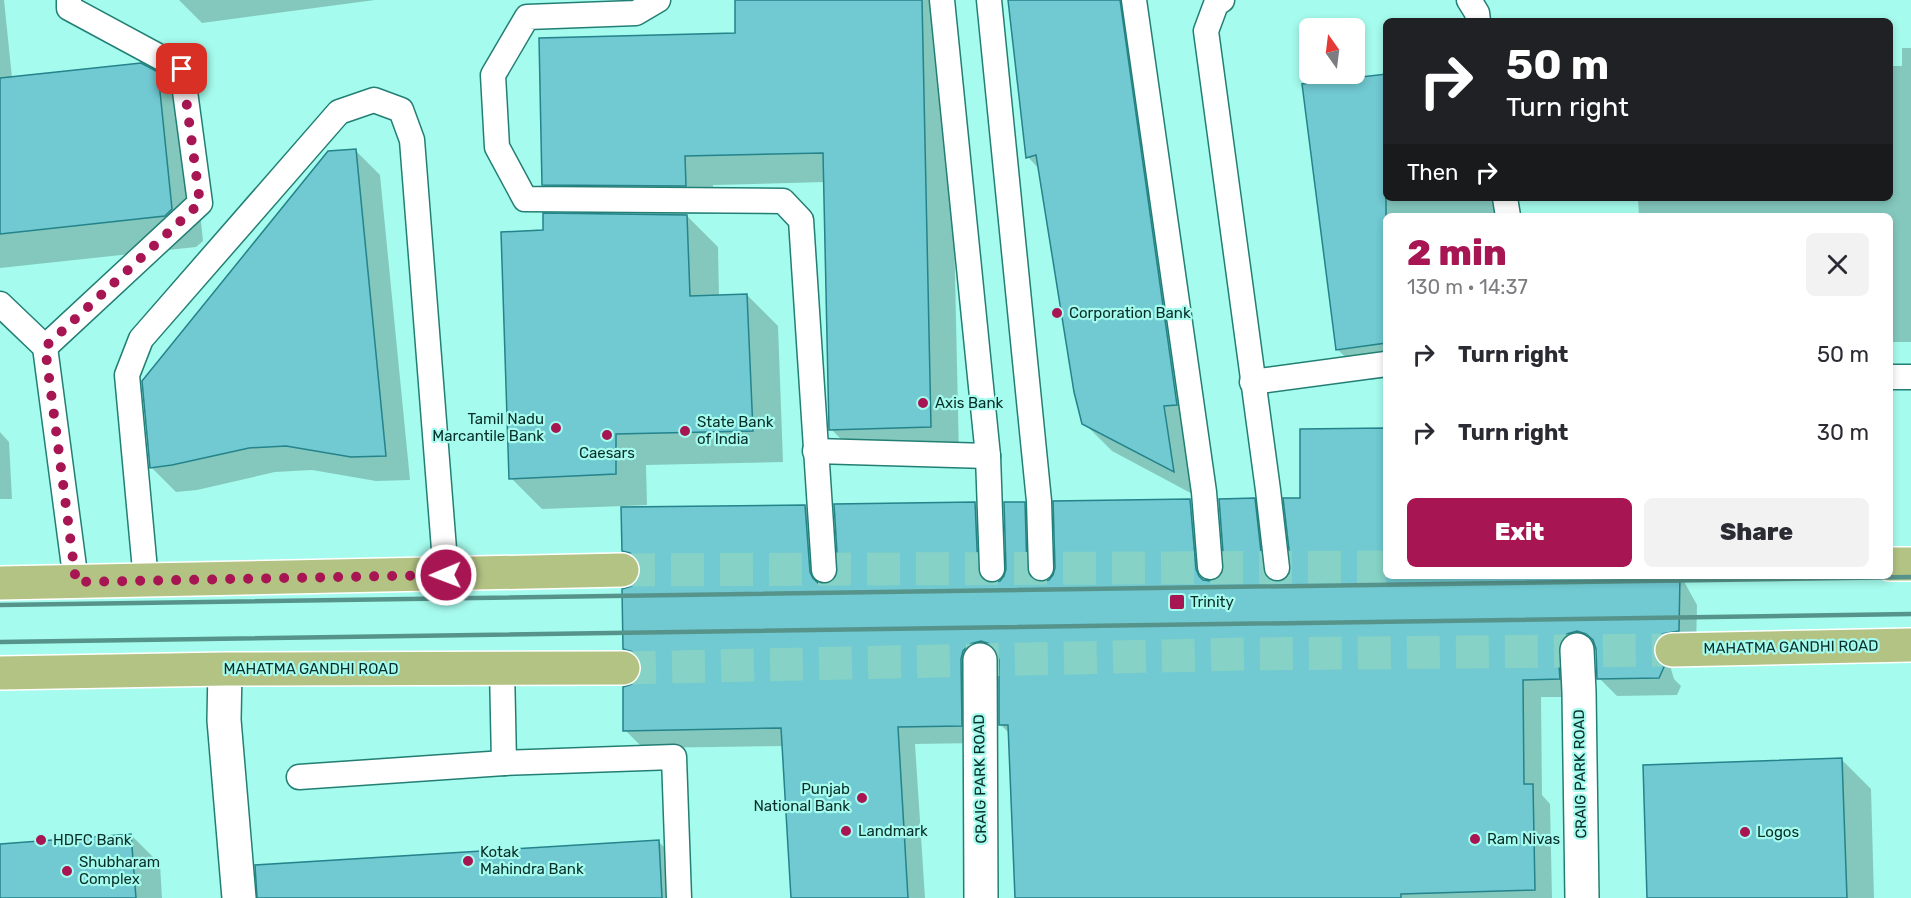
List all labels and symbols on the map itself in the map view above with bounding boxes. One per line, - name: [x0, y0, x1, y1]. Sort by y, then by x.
- north arrow: [1299, 18, 1365, 84]
- pin: [156, 43, 207, 94]
- place label: Corporation Bank: [1069, 304, 1191, 322]
- marker: Corporation Bank: [1050, 306, 1064, 320]
- place label: Axis Bank: [935, 394, 1003, 412]
- marker: Axis Bank: [916, 396, 930, 410]
- place label: Tamil Nadu Marcantile Bank: [432, 410, 544, 445]
- place label: State Bank of India: [697, 413, 774, 448]
- marker: Tamil Nadu Marcantile Bank: [549, 421, 563, 435]
- marker: State Bank of India: [678, 424, 692, 438]
- marker: Caesars: [600, 428, 614, 442]
- place label: Caesars: [579, 444, 635, 462]
- position arrow: [414, 543, 478, 607]
- marker: Trinity: [1168, 593, 1186, 611]
- place label: Trinity: [1190, 593, 1234, 611]
- street label: MAHATMA GANDHI ROAD: [1703, 636, 1879, 658]
- street label: MAHATMA GANDHI ROAD: [224, 660, 399, 678]
- street label: CRAIG PARK ROAD: [1570, 709, 1590, 839]
- street label: CRAIG PARK ROAD: [970, 714, 990, 844]
- place label: Punjab National Bank: [753, 780, 850, 815]
- marker: Punjab National Bank: [855, 791, 869, 805]
- place label: Landmark: [858, 822, 928, 840]
- place label: Logos: [1757, 823, 1799, 841]
- marker: Landmark: [839, 824, 853, 838]
- marker: Logos: [1738, 825, 1752, 839]
- place label: Ram Nivas: [1487, 830, 1560, 848]
- place label: HDFC Bank: [53, 831, 132, 849]
- marker: Ram Nivas: [1468, 832, 1482, 846]
- marker: HDFC Bank: [34, 833, 48, 847]
- place label: Kotak Mahindra Bank: [480, 843, 584, 878]
- place label: Shubharam Complex: [79, 853, 160, 888]
- marker: Kotak Mahindra Bank: [461, 854, 475, 868]
- marker: Shubharam Complex: [60, 864, 74, 878]

